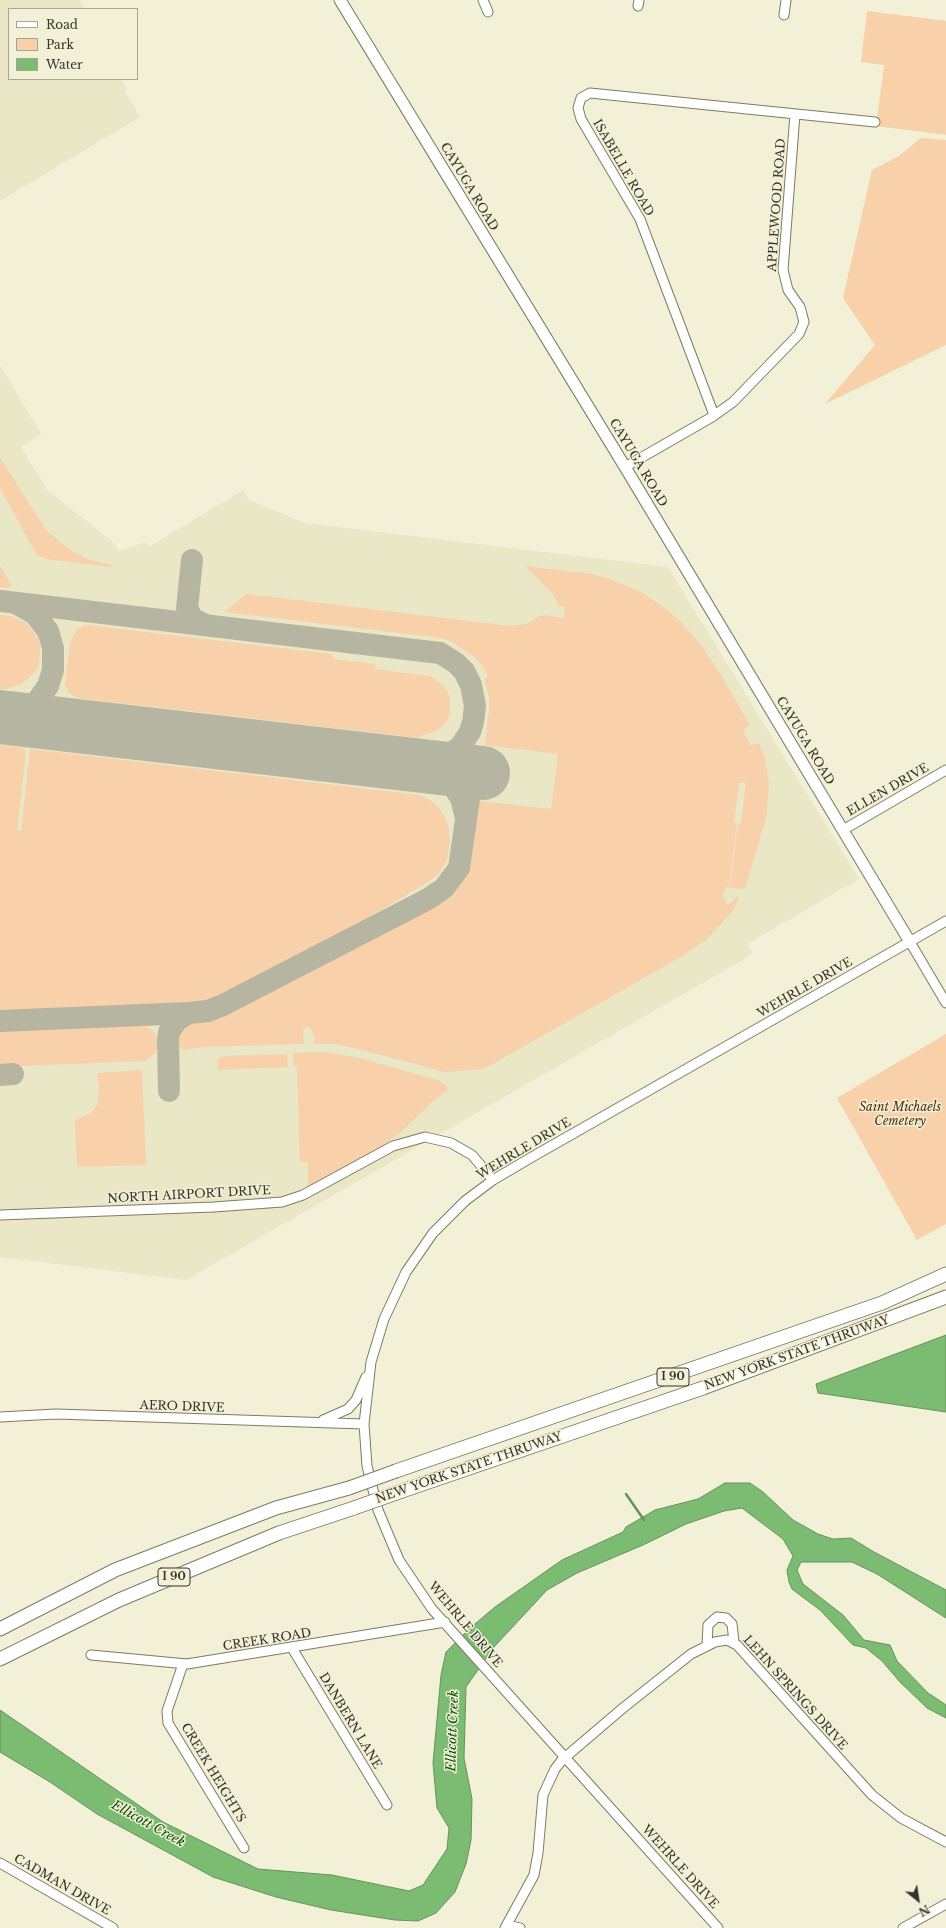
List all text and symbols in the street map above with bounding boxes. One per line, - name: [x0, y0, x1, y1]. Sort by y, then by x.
- legend: [8, 8, 138, 80]
- text: Road: [46, 17, 78, 32]
- text: Park: [46, 37, 74, 52]
- text: Water: [46, 57, 83, 72]
- street label: ISABELLE ROAD: [589, 117, 657, 219]
- street label: APPLEWOOD ROAD: [765, 138, 789, 272]
- street label: CAYUGA ROAD: [437, 140, 501, 234]
- street label: CAYUGA ROAD: [606, 416, 670, 510]
- street label: CAYUGA ROAD: [773, 694, 837, 788]
- street label: ELLEN DRIVE: [844, 761, 932, 819]
- street label: WEHRLE DRIVE: [755, 955, 855, 1021]
- park label: Saint Michaels Cemetery: [859, 1101, 941, 1129]
- street label: WEHRLE DRIVE: [474, 1115, 574, 1183]
- street label: NORTH AIRPORT DRIVE: [107, 1184, 271, 1206]
- street label: NEW YORK STATE THRUWAY: [702, 1313, 892, 1393]
- road number: I 90: [657, 1368, 689, 1386]
- street label: AERO DRIVE: [139, 1398, 225, 1416]
- street label: NEW YORK STATE THRUWAY: [374, 1429, 564, 1507]
- road number: I 90: [158, 1568, 190, 1586]
- street label: WEHRLE DRIVE: [425, 1579, 505, 1671]
- street label: CREEK ROAD: [222, 1626, 312, 1654]
- street label: LEHN SPRINGS DRIVE: [740, 1633, 850, 1753]
- street label: DANBERN LANE: [316, 1670, 384, 1772]
- water label: Ellicott Creek: [444, 1690, 462, 1772]
- street label: CREEK HEIGHTS: [178, 1721, 248, 1825]
- water label: Ellicott Creek: [109, 1797, 187, 1851]
- street label: WEHRLE DRIVE: [639, 1822, 721, 1912]
- street label: CADMAN DRIVE: [11, 1852, 113, 1918]
- north arrow: [898, 1880, 938, 1920]
- text: N: [916, 1902, 932, 1919]

